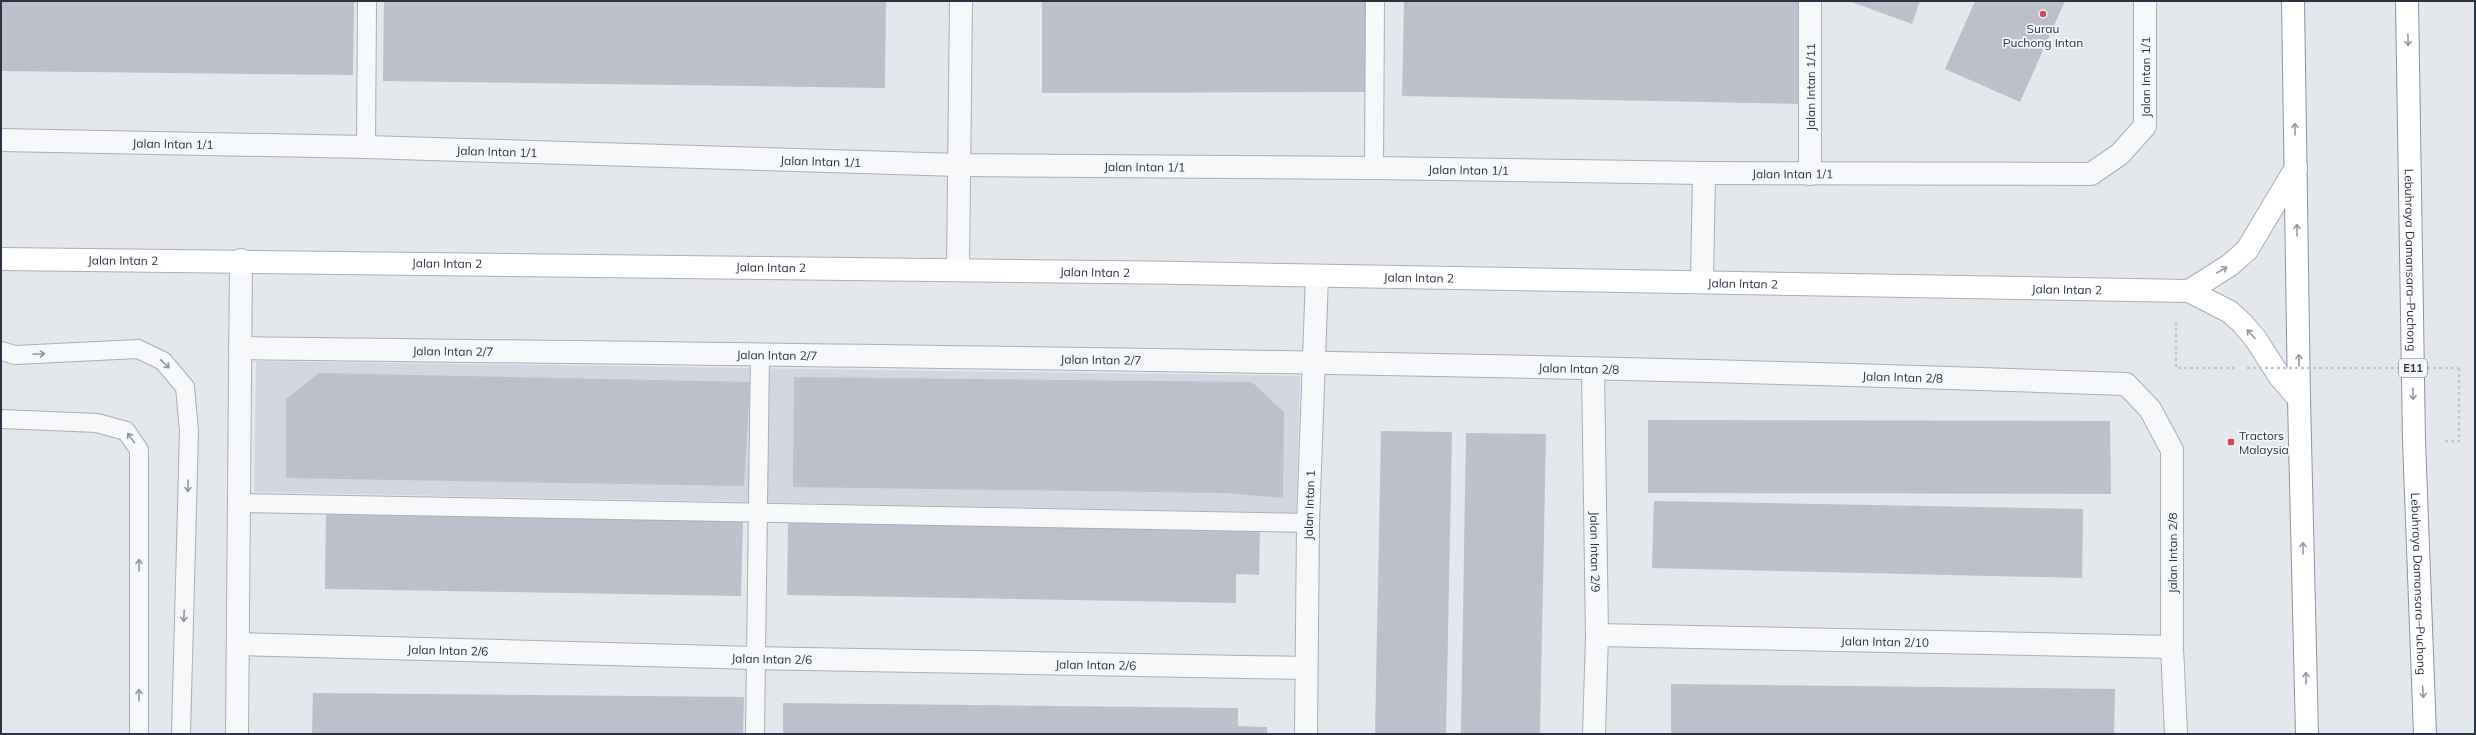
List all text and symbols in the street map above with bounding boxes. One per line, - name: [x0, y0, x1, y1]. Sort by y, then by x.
- marker: Surau Puchong Intan: [2038, 9, 2048, 19]
- place label: Surau Puchong Intan: [2003, 21, 2083, 50]
- one-way arrow: [2404, 33, 2411, 46]
- street label: Jalan Intan 1/1: [2138, 37, 2153, 117]
- street label: Jalan Intan 1/11: [1803, 43, 1818, 131]
- one-way arrow: [2291, 123, 2299, 136]
- street label: Jalan Intan 1/1: [132, 135, 214, 152]
- street label: Jalan Intan 1/1: [456, 142, 538, 160]
- street label: Jalan Intan 1/1: [780, 152, 861, 170]
- street label: Jalan Intan 1/1: [1104, 159, 1185, 174]
- street label: Jalan Intan 1/1: [1428, 161, 1509, 178]
- street label: Jalan Intan 1/1: [1752, 166, 1833, 181]
- street label: Lebuhraya Damansara–Puchong: [2402, 168, 2420, 351]
- one-way arrow: [2293, 224, 2301, 237]
- street label: Jalan Intan 2: [88, 252, 158, 268]
- street label: Jalan Intan 2: [412, 255, 482, 271]
- street label: Jalan Intan 2: [736, 259, 806, 275]
- street label: Jalan Intan 2: [1060, 264, 1130, 280]
- one-way arrow: [2216, 266, 2228, 274]
- street label: Jalan Intan 2: [1384, 269, 1454, 285]
- street label: Jalan Intan 2: [1708, 275, 1778, 291]
- street label: Jalan Intan 2: [2031, 281, 2102, 297]
- one-way arrow: [2247, 328, 2256, 339]
- street label: Jalan Intan 2/7: [412, 343, 494, 359]
- street label: Jalan Intan 2/7: [736, 347, 818, 363]
- one-way arrow: [32, 350, 45, 358]
- street label: Jalan Intan 2/7: [1060, 351, 1142, 367]
- one-way arrow: [2295, 354, 2303, 367]
- one-way arrow: [160, 359, 170, 369]
- road number: E11: [2399, 359, 2427, 377]
- street label: Jalan Intan 2/8: [1538, 360, 1620, 376]
- street label: Jalan Intan 2/8: [1862, 368, 1943, 385]
- one-way arrow: [2410, 387, 2417, 400]
- place label: Tractors Malaysia: [2239, 428, 2289, 457]
- one-way arrow: [127, 432, 135, 443]
- marker: Tractors Malaysia: [2226, 437, 2236, 447]
- street label: Jalan Intan 1: [1300, 470, 1317, 540]
- one-way arrow: [184, 479, 192, 492]
- street label: Lebuhraya Damansara–Puchong: [2408, 492, 2430, 675]
- street label: Jalan Intan 2/9: [1588, 511, 1604, 593]
- street label: Jalan Intan 2/8: [2165, 513, 2180, 593]
- one-way arrow: [2299, 542, 2307, 555]
- one-way arrow: [135, 559, 143, 572]
- one-way arrow: [180, 609, 188, 622]
- street label: Jalan Intan 2/10: [1841, 633, 1929, 649]
- street label: Jalan Intan 2/6: [407, 641, 489, 658]
- street label: Jalan Intan 2/6: [731, 650, 812, 667]
- street label: Jalan Intan 2/6: [1055, 656, 1136, 672]
- one-way arrow: [2302, 672, 2310, 685]
- one-way arrow: [2419, 685, 2426, 698]
- one-way arrow: [135, 689, 143, 702]

